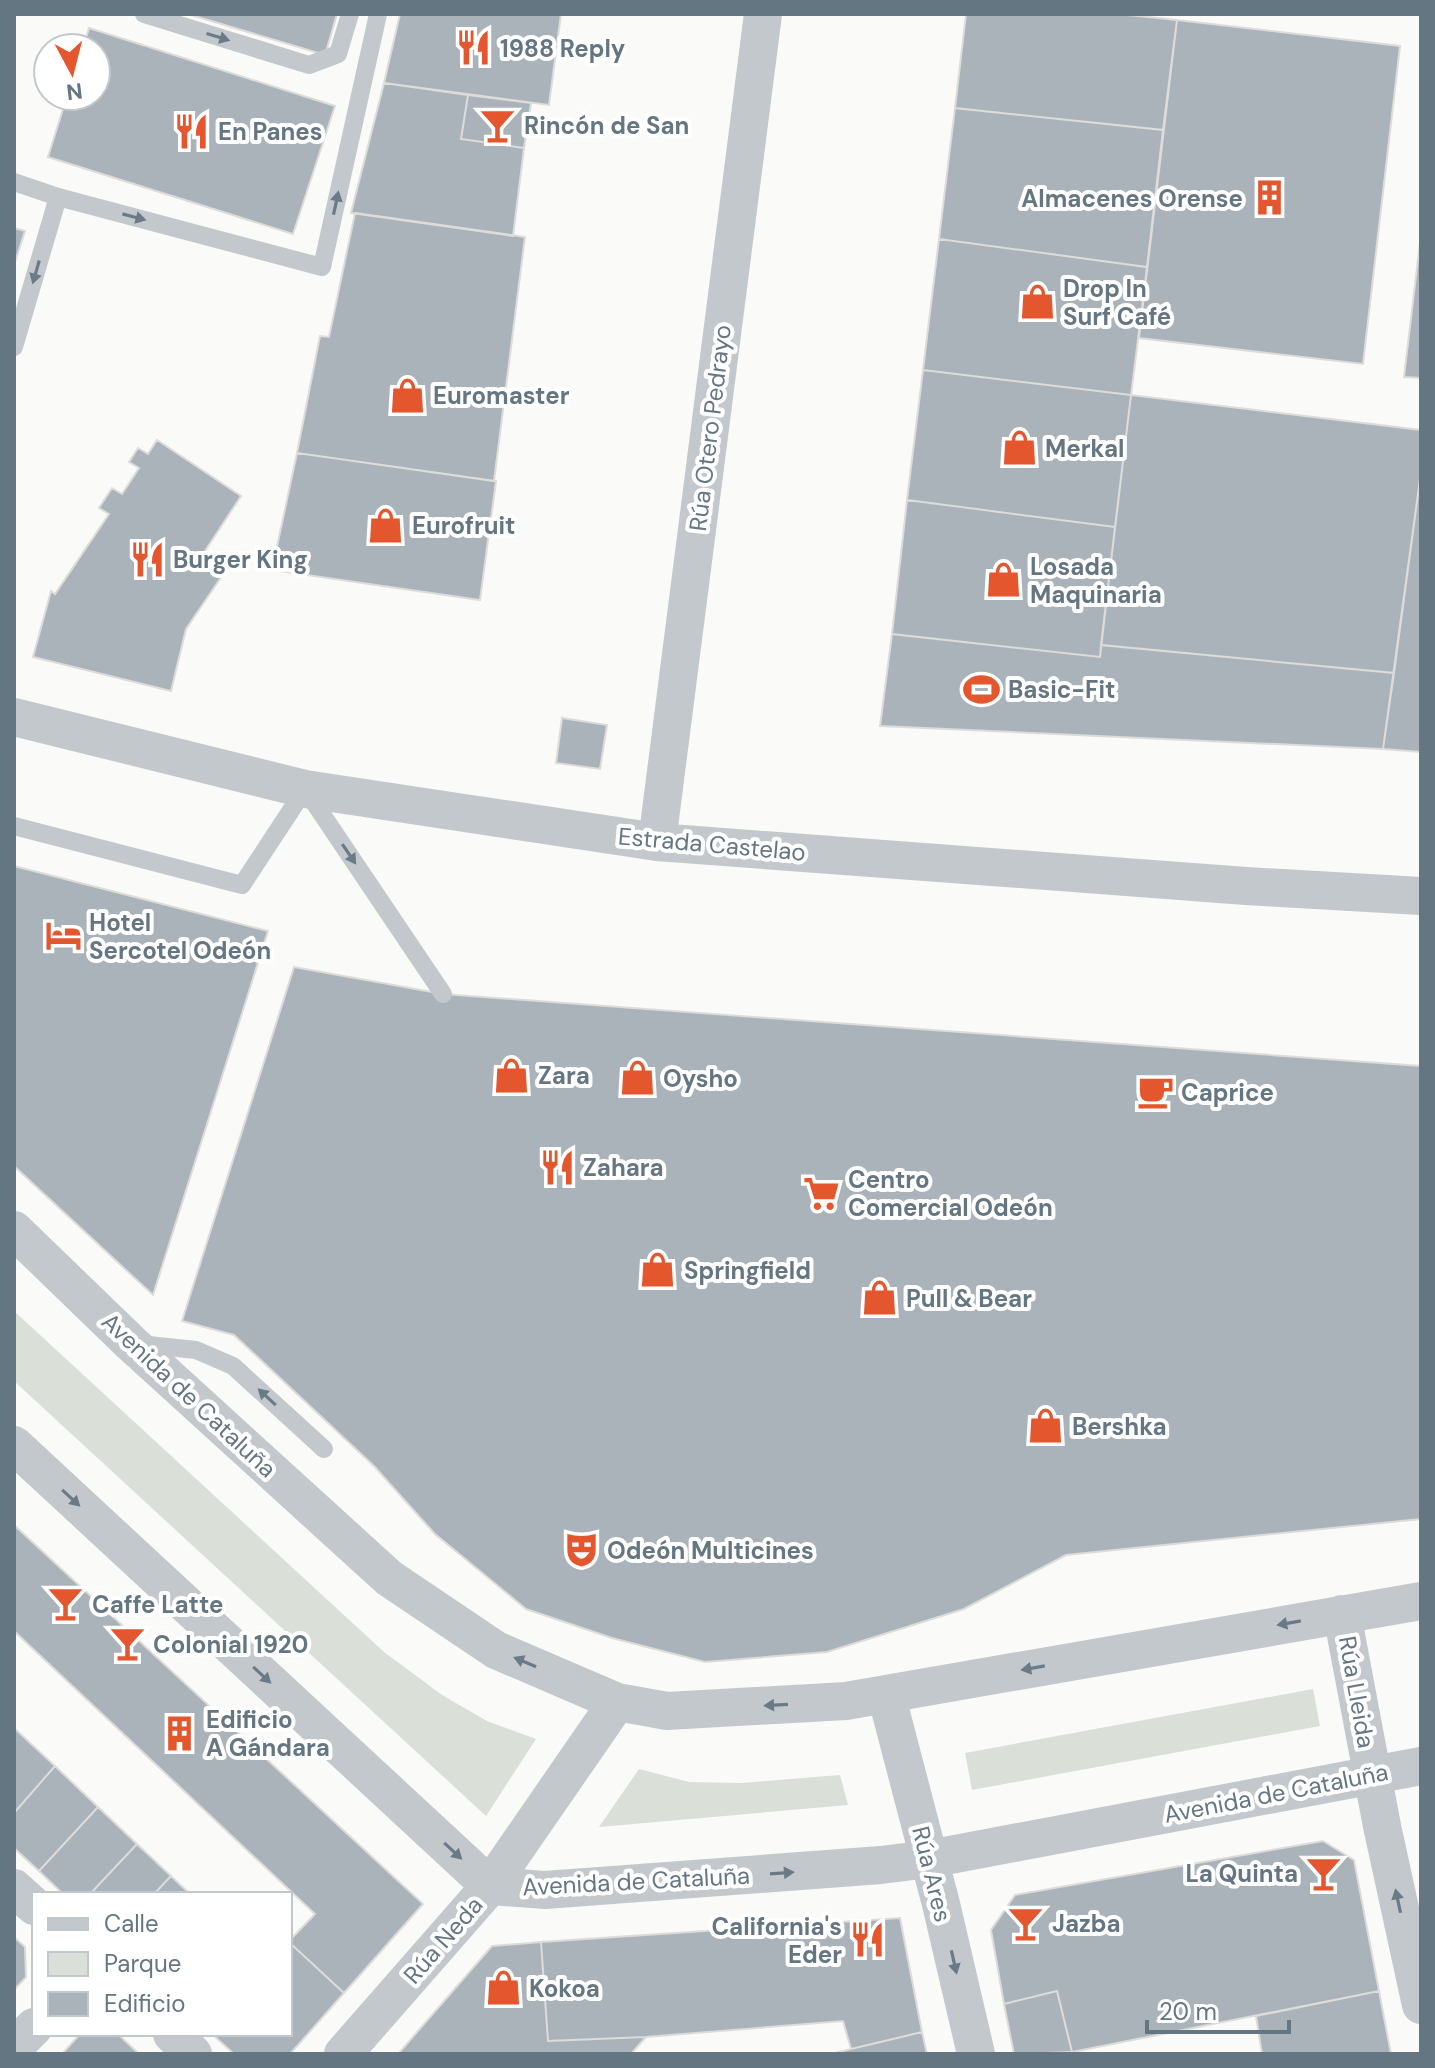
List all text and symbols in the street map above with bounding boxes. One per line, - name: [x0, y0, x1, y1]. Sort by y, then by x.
- restaurant icon: 1988 Reply: [455, 29, 493, 67]
- one-way arrow: [206, 31, 230, 44]
- north arrow: [32, 32, 112, 112]
- place label: 1988 Reply: [500, 33, 626, 64]
- text: N: [65, 76, 84, 107]
- bar icon: Rincón de San: [479, 106, 517, 144]
- place label: Rincón de San: [524, 110, 689, 141]
- restaurant icon: En Panes: [173, 112, 211, 150]
- place label: En Panes: [218, 116, 322, 147]
- building icon: Almacenes Orense: [1250, 179, 1288, 217]
- place label: Almacenes Orense: [1021, 183, 1243, 214]
- one-way arrow: [330, 191, 343, 216]
- one-way arrow: [121, 211, 146, 223]
- one-way arrow: [29, 260, 42, 284]
- place label: Drop In Surf Café: [1063, 273, 1171, 332]
- shop icon: Drop In Surf Café: [1018, 283, 1056, 321]
- street label: Rúa Otero Pedrayo: [682, 323, 738, 533]
- shop icon: Euromaster: [388, 376, 426, 414]
- place label: Euromaster: [433, 380, 570, 411]
- shop icon: Merkal: [1000, 429, 1038, 467]
- place label: Merkal: [1045, 433, 1124, 464]
- shop icon: Eurofruit: [367, 506, 405, 544]
- place label: Eurofruit: [412, 510, 516, 541]
- restaurant icon: Burger King: [128, 540, 166, 578]
- place label: Burger King: [173, 544, 308, 575]
- place label: Losada Maquinaria: [1030, 551, 1162, 610]
- shop icon: Losada Maquinaria: [985, 561, 1023, 599]
- sports icon: Basic-Fit: [963, 670, 1001, 708]
- place label: Basic-Fit: [1008, 674, 1115, 705]
- street label: Estrada Castelao: [617, 820, 807, 868]
- one-way arrow: [341, 843, 355, 865]
- place label: Hotel Sercotel Odeón: [89, 907, 271, 966]
- hotel icon: Hotel Sercotel Odeón: [44, 917, 82, 955]
- shop icon: Zara: [493, 1056, 531, 1094]
- shop icon: Oysho: [618, 1059, 656, 1097]
- place label: Zara: [538, 1060, 590, 1091]
- place label: Oysho: [663, 1063, 738, 1094]
- cafe icon: Caprice: [1136, 1073, 1174, 1111]
- place label: Caprice: [1181, 1077, 1274, 1108]
- restaurant icon: Zahara: [538, 1148, 576, 1186]
- place label: Zahara: [583, 1152, 664, 1183]
- place label: Centro Comercial Odeón: [848, 1164, 1053, 1223]
- supermarket icon: Centro Comercial Odeón: [803, 1174, 841, 1212]
- shop icon: Springfield: [639, 1251, 677, 1289]
- place label: Springfield: [684, 1255, 811, 1286]
- shop icon: Pull & Bear: [861, 1279, 899, 1317]
- place label: Pull & Bear: [906, 1283, 1032, 1314]
- street label: Avenida de Cataluña: [95, 1306, 283, 1484]
- one-way arrow: [257, 1389, 276, 1407]
- shop icon: Bershka: [1027, 1407, 1065, 1445]
- place label: Bershka: [1072, 1411, 1167, 1442]
- one-way arrow: [62, 1488, 81, 1506]
- theatre icon: Odeón Multicines: [562, 1531, 600, 1569]
- place label: Odeón Multicines: [607, 1535, 814, 1566]
- bar icon: Caffe Latte: [47, 1585, 85, 1623]
- place label: Caffe Latte: [92, 1589, 223, 1620]
- one-way arrow: [1276, 1618, 1301, 1630]
- bar icon: Colonial 1920: [108, 1625, 146, 1663]
- place label: Colonial 1920: [153, 1629, 308, 1660]
- street label: Rúa Lleida: [1332, 1634, 1382, 1750]
- one-way arrow: [513, 1656, 537, 1669]
- one-way arrow: [1020, 1662, 1045, 1675]
- one-way arrow: [252, 1665, 271, 1683]
- one-way arrow: [763, 1699, 788, 1712]
- place label: Edificio A Gándara: [206, 1704, 330, 1763]
- building icon: Edificio A Gándara: [161, 1714, 199, 1752]
- street label: Avenida de Cataluña: [1161, 1756, 1391, 1830]
- street label: Rúa Ares: [905, 1823, 959, 1925]
- one-way arrow: [443, 1842, 462, 1860]
- bar icon: La Quinta: [1305, 1854, 1343, 1892]
- place label: La Quinta: [1185, 1858, 1298, 1889]
- street label: Avenida de Cataluña: [521, 1860, 751, 1902]
- one-way arrow: [770, 1866, 795, 1879]
- one-way arrow: [1391, 1889, 1404, 1914]
- street label: Rúa Neda: [397, 1890, 489, 1990]
- legend: [32, 1892, 292, 2036]
- bar icon: Jazba: [1007, 1904, 1045, 1942]
- text: Calle: [104, 1908, 159, 1939]
- place label: Jazba: [1052, 1908, 1121, 1939]
- place label: California's Eder: [711, 1911, 842, 1970]
- restaurant icon: California's Eder: [849, 1921, 887, 1959]
- text: Parque: [104, 1948, 181, 1979]
- one-way arrow: [948, 1949, 961, 1974]
- shop icon: Kokoa: [484, 1969, 522, 2007]
- place label: Kokoa: [529, 1973, 600, 2004]
- scale bar: [1147, 1984, 1289, 2034]
- text: Edificio: [104, 1988, 186, 2019]
- text: 20 m: [1159, 1996, 1217, 2027]

